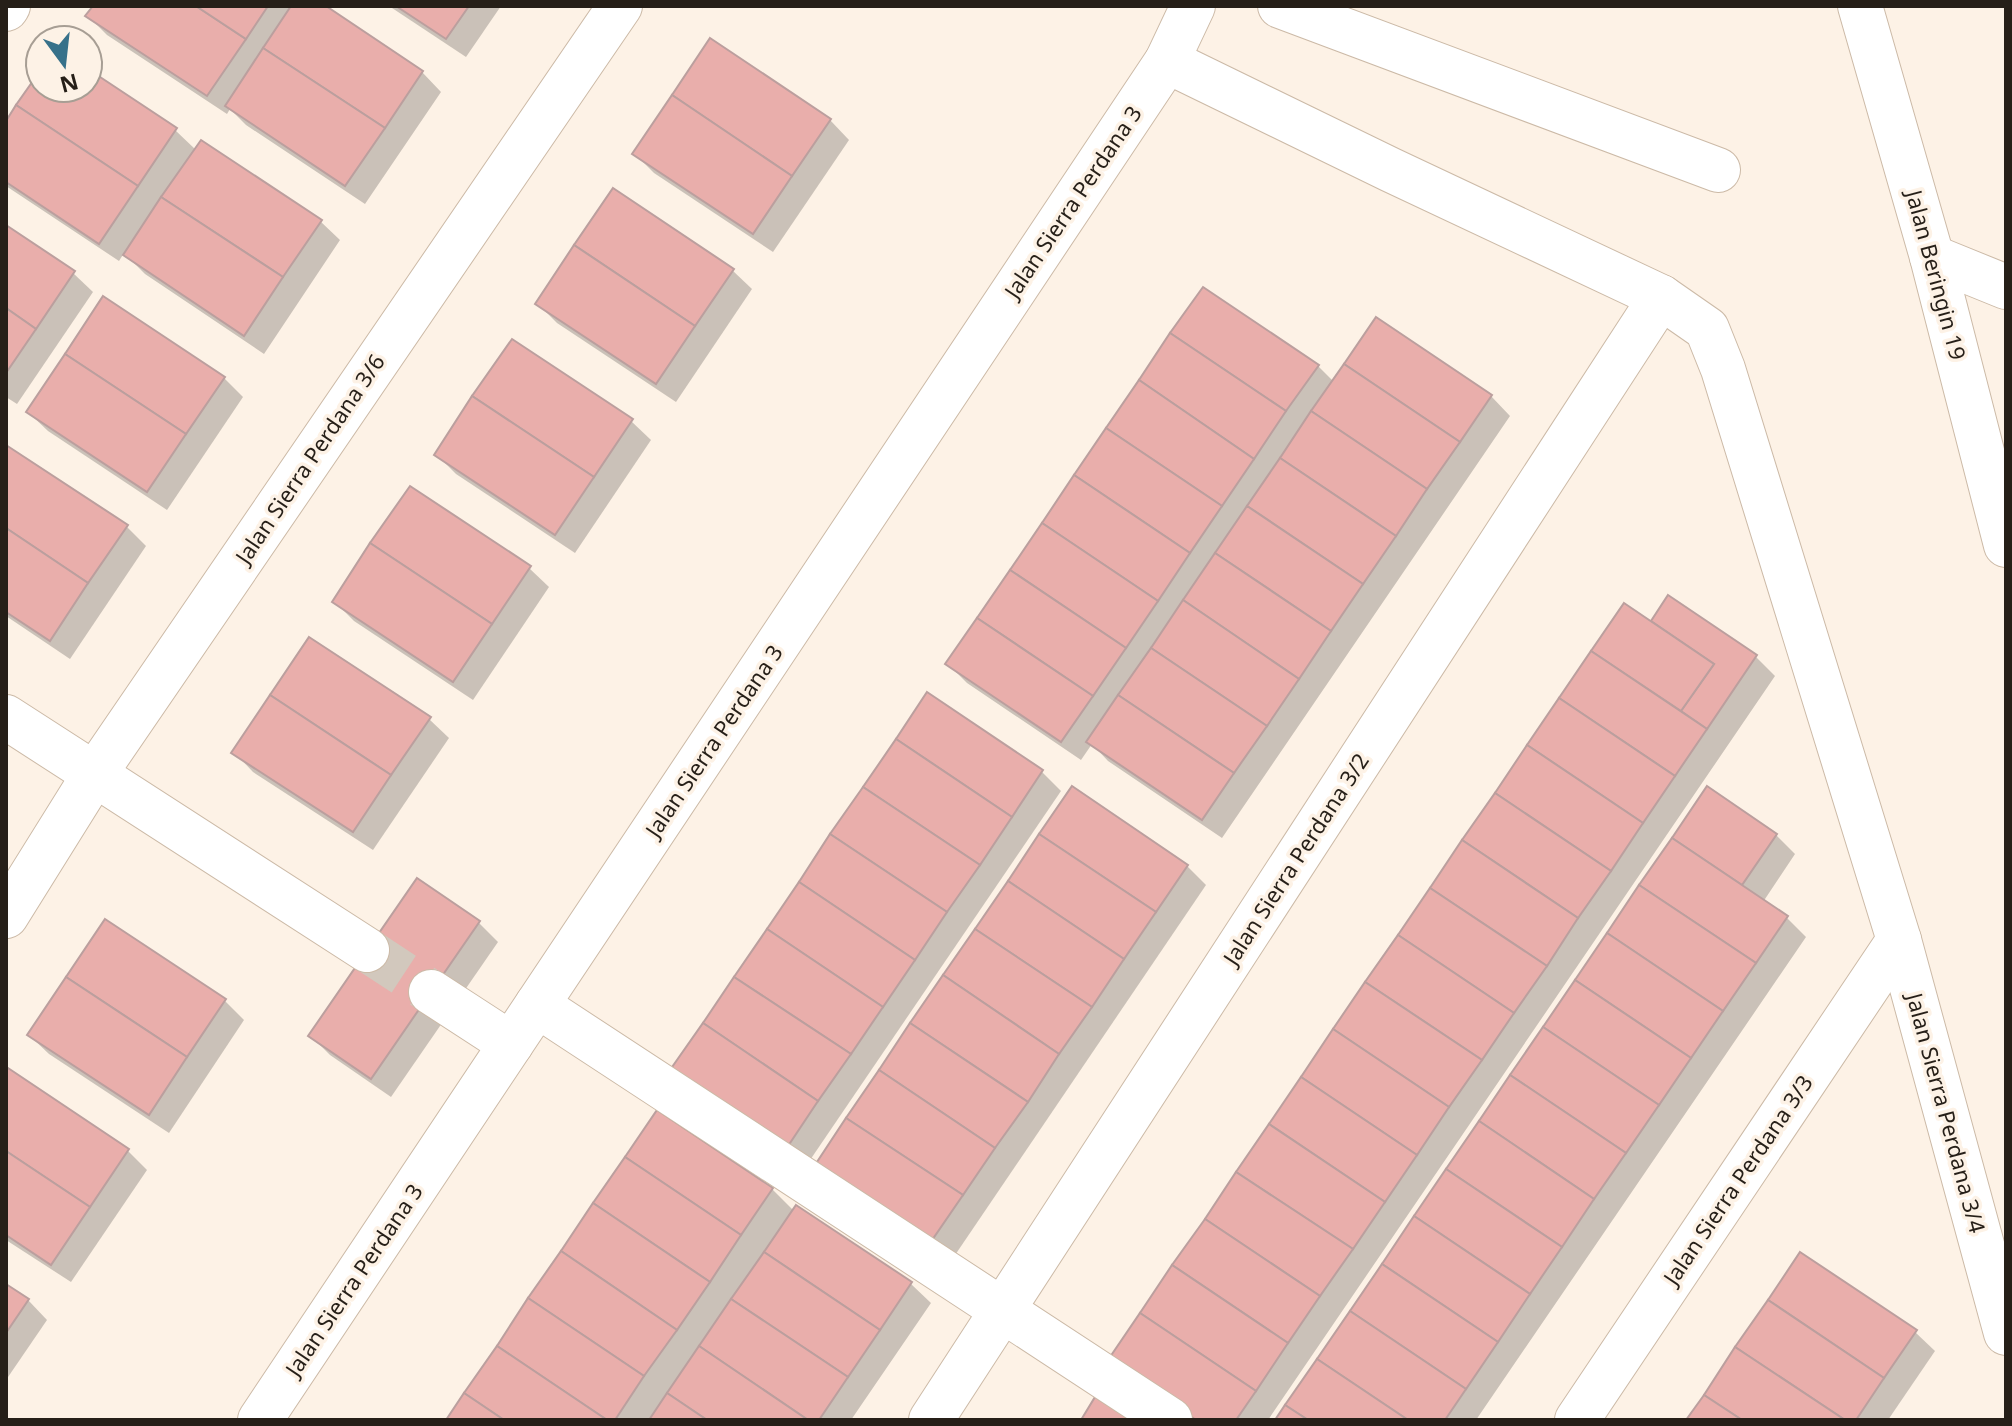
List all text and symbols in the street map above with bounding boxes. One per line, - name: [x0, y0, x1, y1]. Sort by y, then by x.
- north arrow: [24, 24, 104, 104]
- text: N: [57, 67, 82, 101]
- street label: Jalan Sierra Perdana 3: [995, 99, 1148, 305]
- street label: Jalan Beringin 19: [1899, 185, 1974, 363]
- street label: Jalan Sierra Perdana 3/6: [227, 348, 391, 571]
- street label: Jalan Sierra Perdana 3: [636, 638, 789, 844]
- street label: Jalan Sierra Perdana 3/2: [1214, 747, 1375, 972]
- street label: Jalan Sierra Perdana 3/4: [1900, 988, 1994, 1236]
- street label: Jalan Sierra Perdana 3/3: [1655, 1069, 1819, 1292]
- street label: Jalan Sierra Perdana 3: [276, 1177, 429, 1383]

